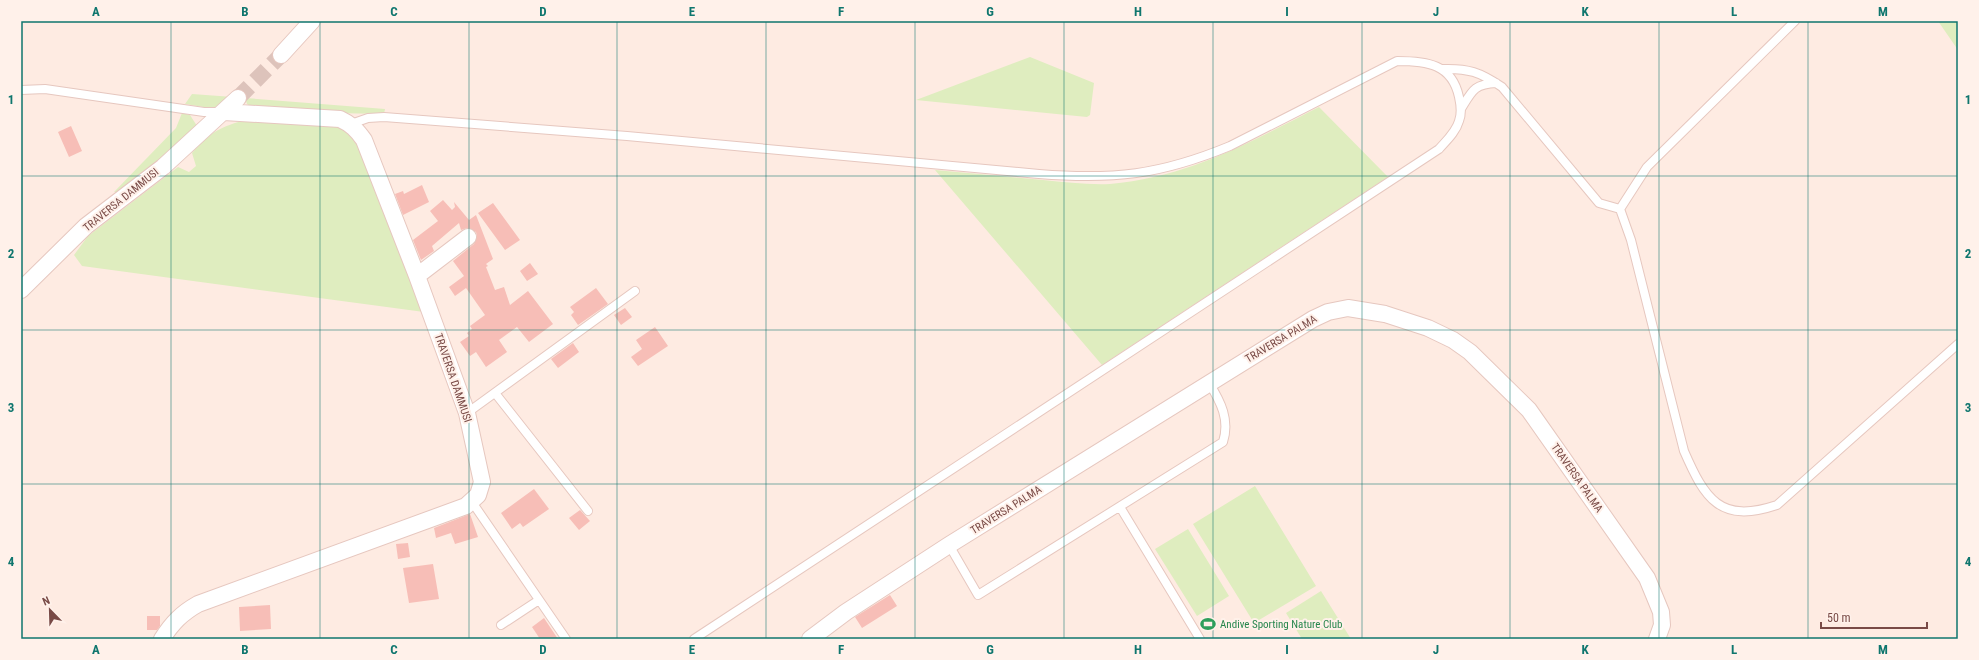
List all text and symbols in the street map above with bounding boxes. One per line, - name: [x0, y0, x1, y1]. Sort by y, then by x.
- text: A: [92, 4, 100, 19]
- text: B: [241, 4, 249, 19]
- text: C: [390, 4, 398, 19]
- text: D: [539, 4, 547, 19]
- text: E: [689, 4, 696, 19]
- text: F: [838, 4, 844, 19]
- text: G: [986, 4, 994, 19]
- text: H: [1134, 4, 1142, 19]
- text: I: [1285, 4, 1289, 19]
- text: J: [1433, 4, 1439, 19]
- text: K: [1581, 4, 1589, 19]
- text: L: [1731, 4, 1737, 19]
- text: M: [1878, 4, 1888, 19]
- text: 1: [8, 92, 14, 107]
- text: 1: [1965, 92, 1971, 107]
- street label: TRAVERSA DAMMUSI: [81, 166, 161, 234]
- text: 2: [8, 246, 15, 261]
- text: 2: [1965, 246, 1972, 261]
- street label: TRAVERSA PALMA: [1243, 312, 1320, 365]
- street label: TRAVERSA DAMMUSI: [432, 332, 474, 424]
- text: 3: [8, 400, 14, 415]
- text: 3: [1965, 400, 1971, 415]
- street label: TRAVERSA PALMA: [1548, 441, 1606, 516]
- street label: TRAVERSA PALMA: [968, 483, 1044, 537]
- text: 4: [8, 554, 15, 569]
- text: 4: [1965, 554, 1972, 569]
- north arrow: [30, 590, 70, 630]
- text: N: [41, 594, 52, 609]
- scale bar: [1821, 604, 1927, 630]
- text: 50 m: [1827, 611, 1851, 625]
- sports icon: Andive Sporting Nature Club: [1199, 615, 1217, 633]
- place label: Andive Sporting Nature Club: [1220, 618, 1342, 631]
- text: A: [92, 642, 100, 657]
- text: B: [241, 642, 249, 657]
- text: C: [390, 642, 398, 657]
- text: D: [539, 642, 547, 657]
- text: E: [689, 642, 696, 657]
- text: F: [838, 642, 844, 657]
- text: G: [986, 642, 994, 657]
- text: H: [1134, 642, 1142, 657]
- text: I: [1285, 642, 1289, 657]
- text: J: [1433, 642, 1439, 657]
- text: K: [1581, 642, 1589, 657]
- text: L: [1731, 642, 1737, 657]
- text: M: [1878, 642, 1888, 657]

